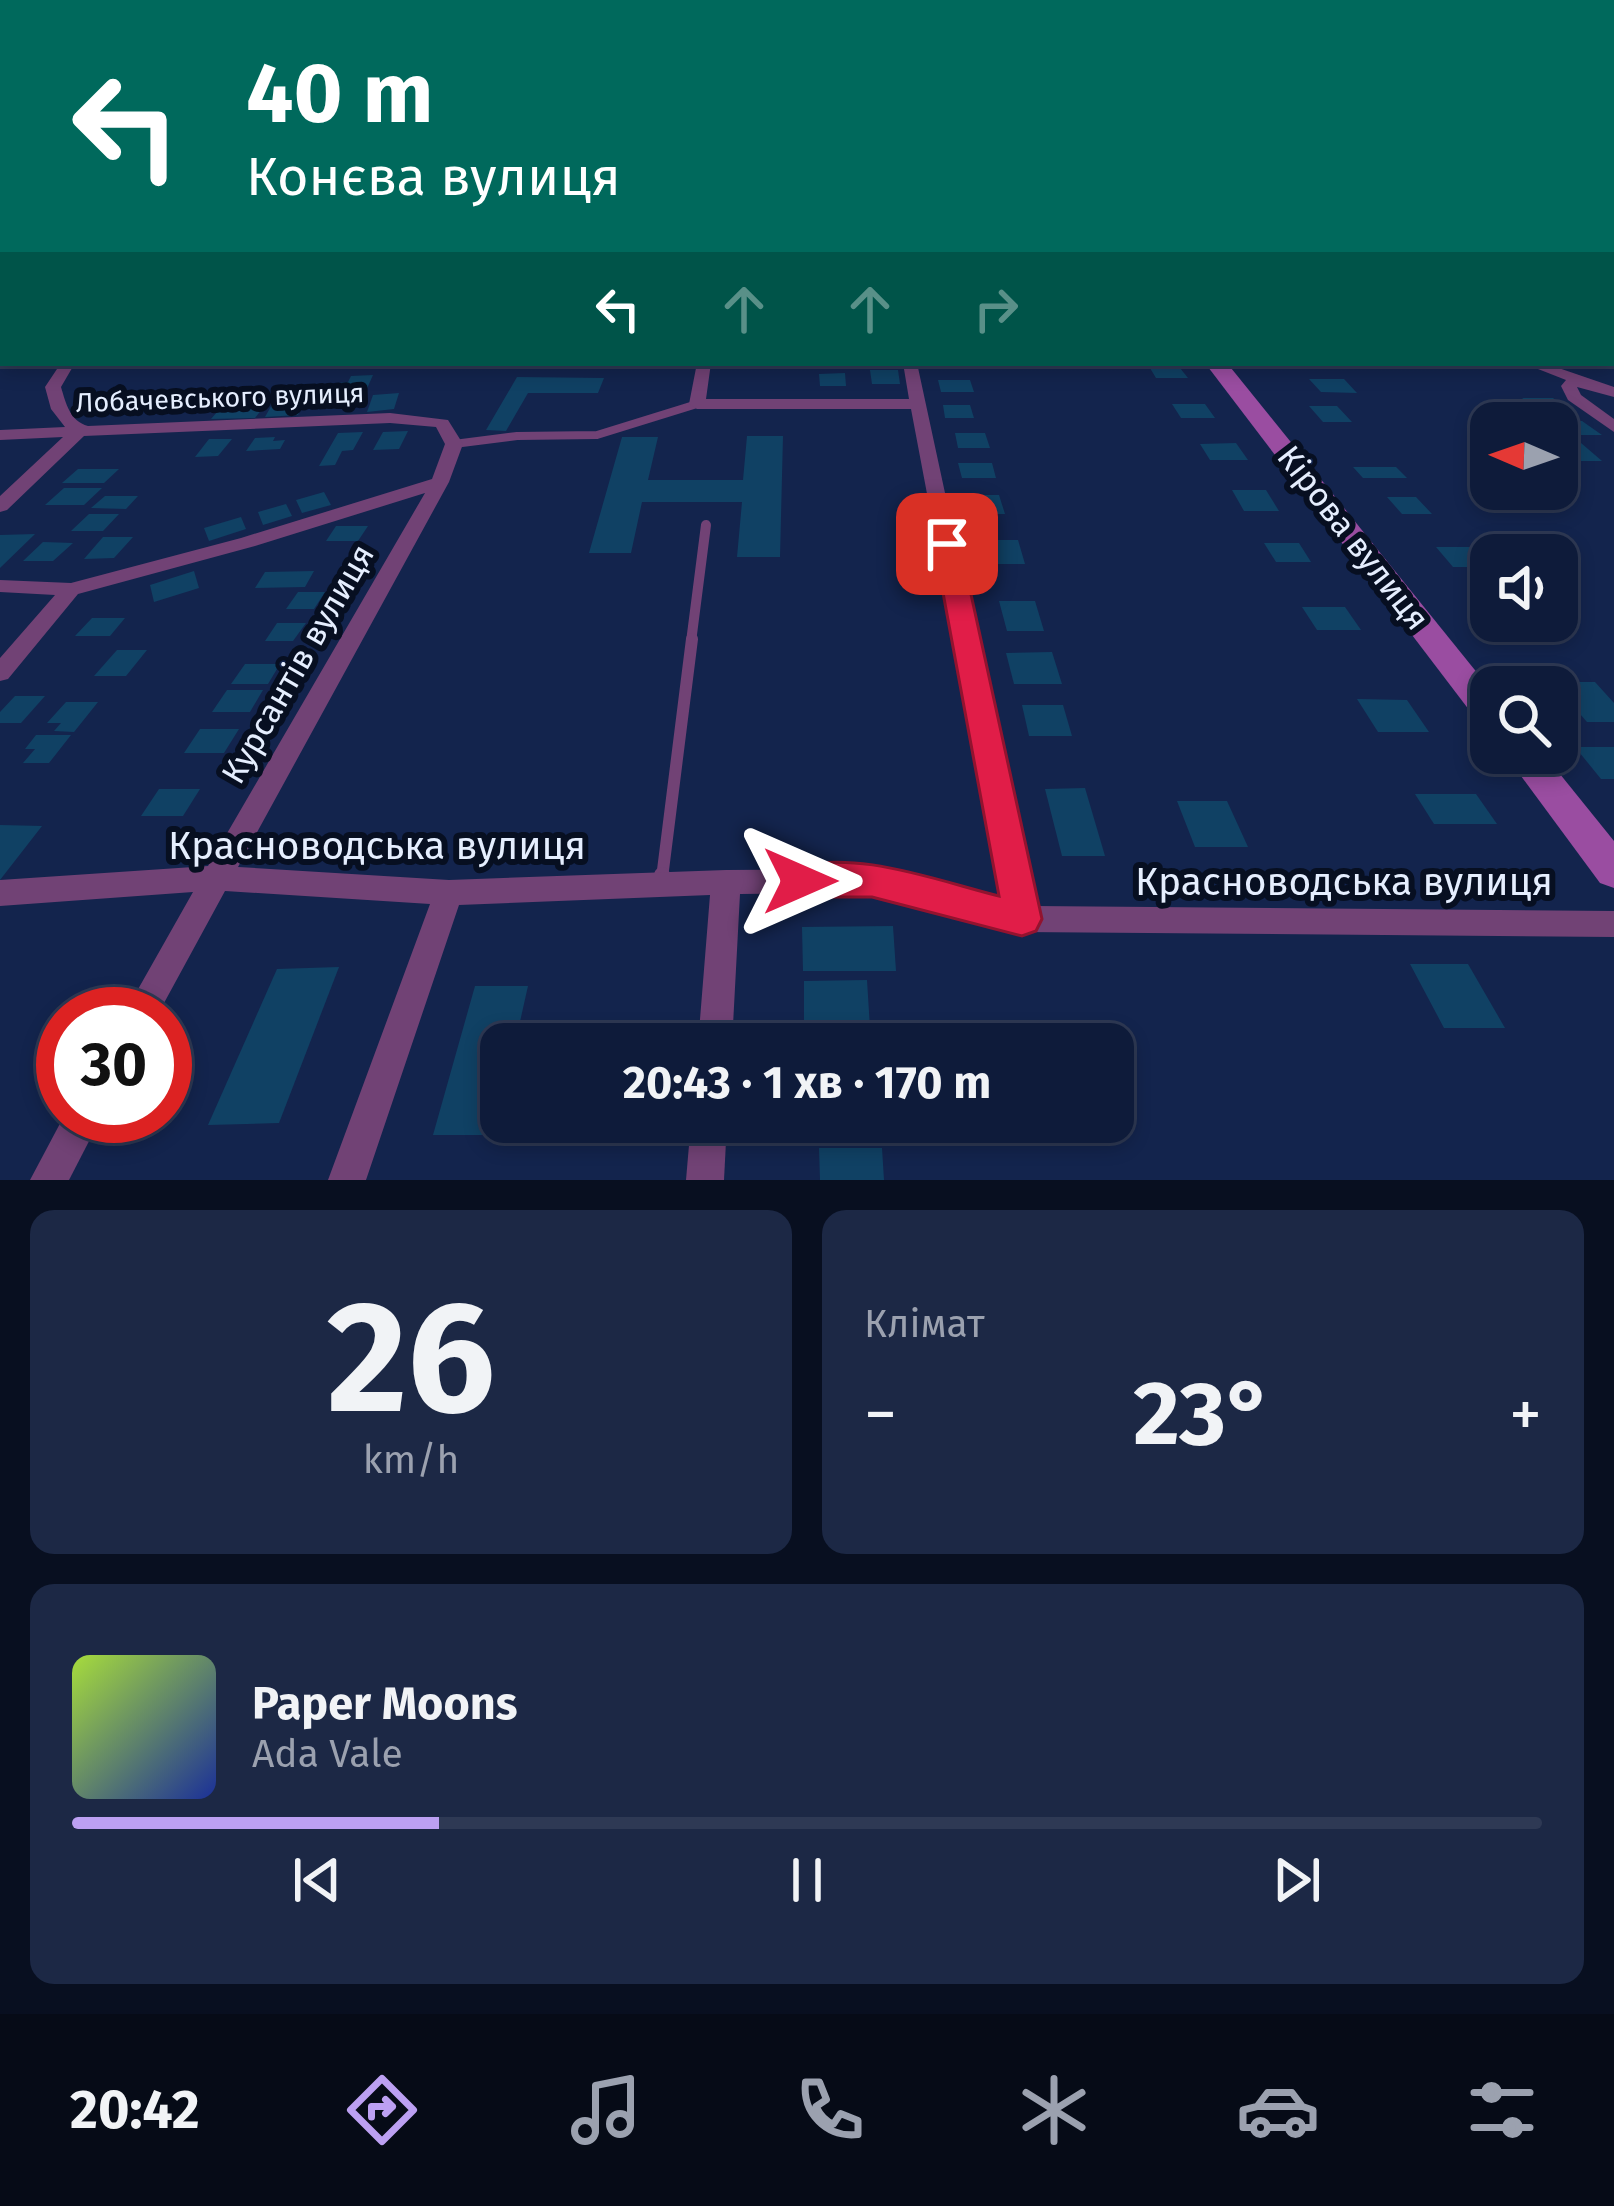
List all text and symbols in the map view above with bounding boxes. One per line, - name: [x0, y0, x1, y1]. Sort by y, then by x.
- text: 40 m: [246, 43, 434, 144]
- icon: left: [48, 48, 204, 204]
- text: Конєва вулиця: [246, 145, 621, 209]
- icon: left: [585, 276, 651, 342]
- icon: ahead: [711, 276, 777, 342]
- icon: ahead: [837, 276, 903, 342]
- icon: right: [963, 276, 1029, 342]
- street label: Лобачевського вулиця: [75, 377, 365, 419]
- north arrow: [1470, 402, 1578, 510]
- map controls: [1470, 402, 1578, 774]
- street label: Кірова вулиця: [1269, 438, 1437, 638]
- pin: [896, 493, 998, 595]
- icon: arrive: [914, 511, 980, 577]
- button: sound: [1470, 534, 1578, 642]
- street label: Курсантів вулиця: [213, 537, 383, 791]
- button: search: [1470, 666, 1578, 774]
- position arrow: [737, 818, 863, 944]
- street label: Красноводська вулиця: [168, 823, 586, 869]
- street label: Красноводська вулиця: [1135, 859, 1553, 905]
- speed limit sign: 30: [36, 987, 192, 1143]
- text: 20:43 · 1 хв · 170 m: [623, 1056, 991, 1110]
- text: 26: [327, 1265, 495, 1452]
- text: Клімат: [864, 1301, 985, 1347]
- text: 23°: [1133, 1360, 1273, 1468]
- text: −: [864, 1375, 897, 1454]
- text: +: [1509, 1375, 1542, 1454]
- text: km/h: [363, 1437, 459, 1483]
- text: Paper Moons: [252, 1677, 517, 1731]
- text: Ada Vale: [252, 1731, 403, 1777]
- icon: previous: [284, 1847, 350, 1913]
- icon: pause: [774, 1847, 840, 1913]
- icon: next: [1264, 1847, 1330, 1913]
- icon: directions: [340, 2068, 424, 2152]
- icon: music: [564, 2068, 648, 2152]
- icon: phone: [788, 2068, 872, 2152]
- icon: climate: [1012, 2068, 1096, 2152]
- icon: car: [1236, 2068, 1320, 2152]
- icon: filters: [1460, 2068, 1544, 2152]
- text: 20:42: [70, 2078, 200, 2142]

